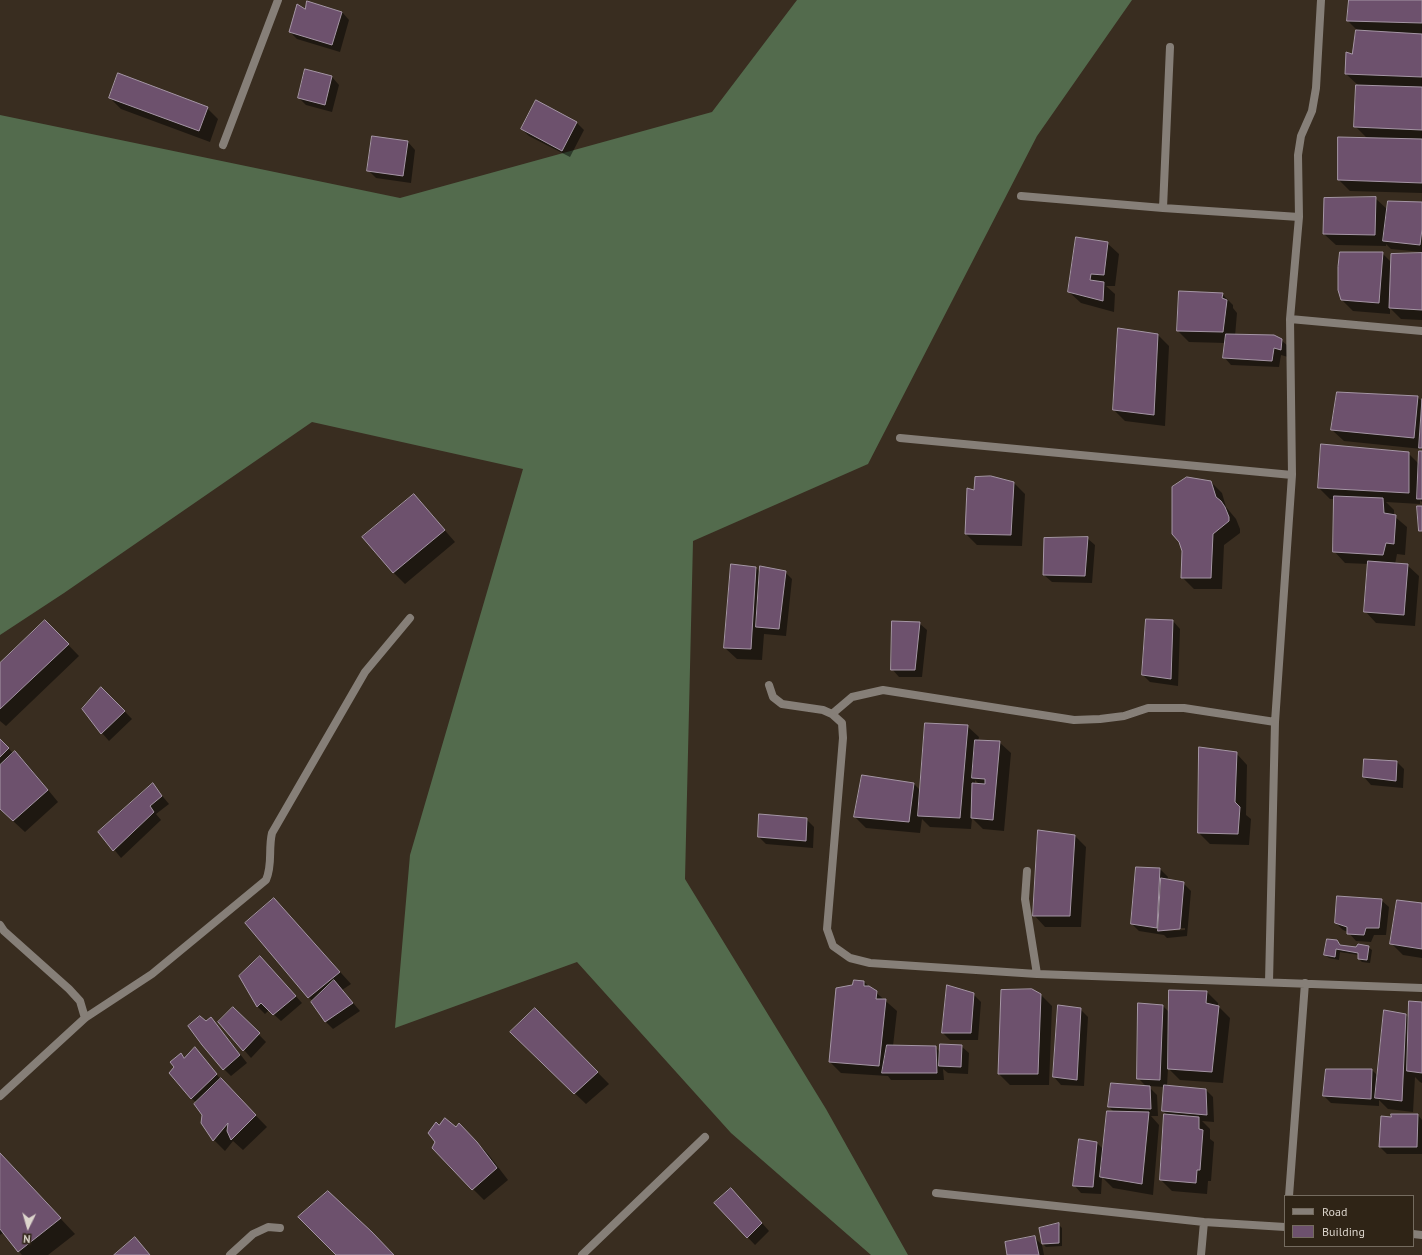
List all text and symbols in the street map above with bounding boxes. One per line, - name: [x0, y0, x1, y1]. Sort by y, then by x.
- legend: [1284, 1195, 1414, 1247]
- text: Road: [1322, 1204, 1347, 1219]
- north arrow: [8, 1207, 48, 1247]
- text: Building: [1322, 1224, 1365, 1239]
- text: N: [23, 1232, 31, 1246]

